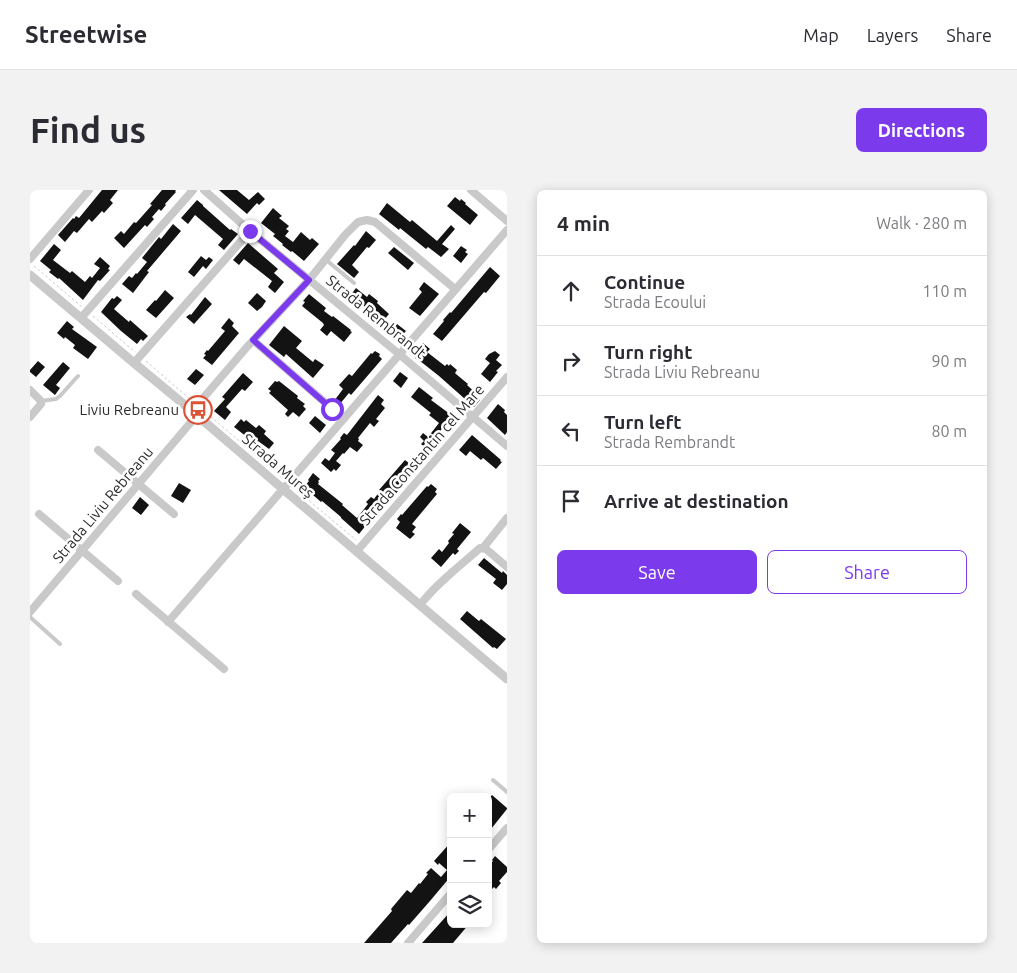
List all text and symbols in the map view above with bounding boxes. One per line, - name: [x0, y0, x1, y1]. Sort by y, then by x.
- text: Streetwise: [25, 21, 147, 48]
- text: Map: [803, 25, 839, 45]
- text: Layers: [867, 25, 918, 45]
- text: Share: [946, 25, 992, 45]
- button: Directions: [856, 108, 987, 152]
- text: Find us: [30, 110, 146, 150]
- text: 4 min: [557, 211, 610, 235]
- text: Walk · 280 m: [876, 214, 967, 232]
- route end: [239, 220, 262, 243]
- street label: Strada Rembrandt: [323, 271, 430, 362]
- text: Continue: [604, 271, 685, 293]
- icon: ahead: [557, 277, 585, 305]
- text: 110 m: [922, 282, 967, 300]
- text: Strada Ecoului: [604, 293, 706, 311]
- text: Turn right: [604, 341, 692, 363]
- icon: right: [557, 347, 585, 375]
- text: 90 m: [931, 352, 967, 370]
- text: Strada Liviu Rebreanu: [604, 363, 760, 381]
- street label: Strada Constantin cel Mare: [356, 381, 487, 529]
- bus stop icon: Liviu Rebreanu: [183, 395, 213, 425]
- route start: [321, 398, 344, 421]
- place label: Liviu Rebreanu: [80, 401, 179, 418]
- text: Turn left: [604, 411, 682, 433]
- icon: left: [557, 417, 585, 445]
- text: 80 m: [931, 422, 967, 440]
- street label: Strada Mureș: [239, 430, 318, 501]
- text: Strada Rembrandt: [604, 433, 735, 451]
- street label: Strada Liviu Rebreanu: [49, 443, 156, 566]
- icon: arrive: [557, 487, 585, 515]
- text: Arrive at destination: [604, 490, 789, 512]
- button: Save: [557, 550, 757, 594]
- button: Share: [767, 550, 967, 594]
- map controls: [447, 793, 492, 928]
- button: +: [447, 793, 492, 838]
- button: −: [447, 838, 492, 883]
- button: layers: [447, 883, 492, 928]

